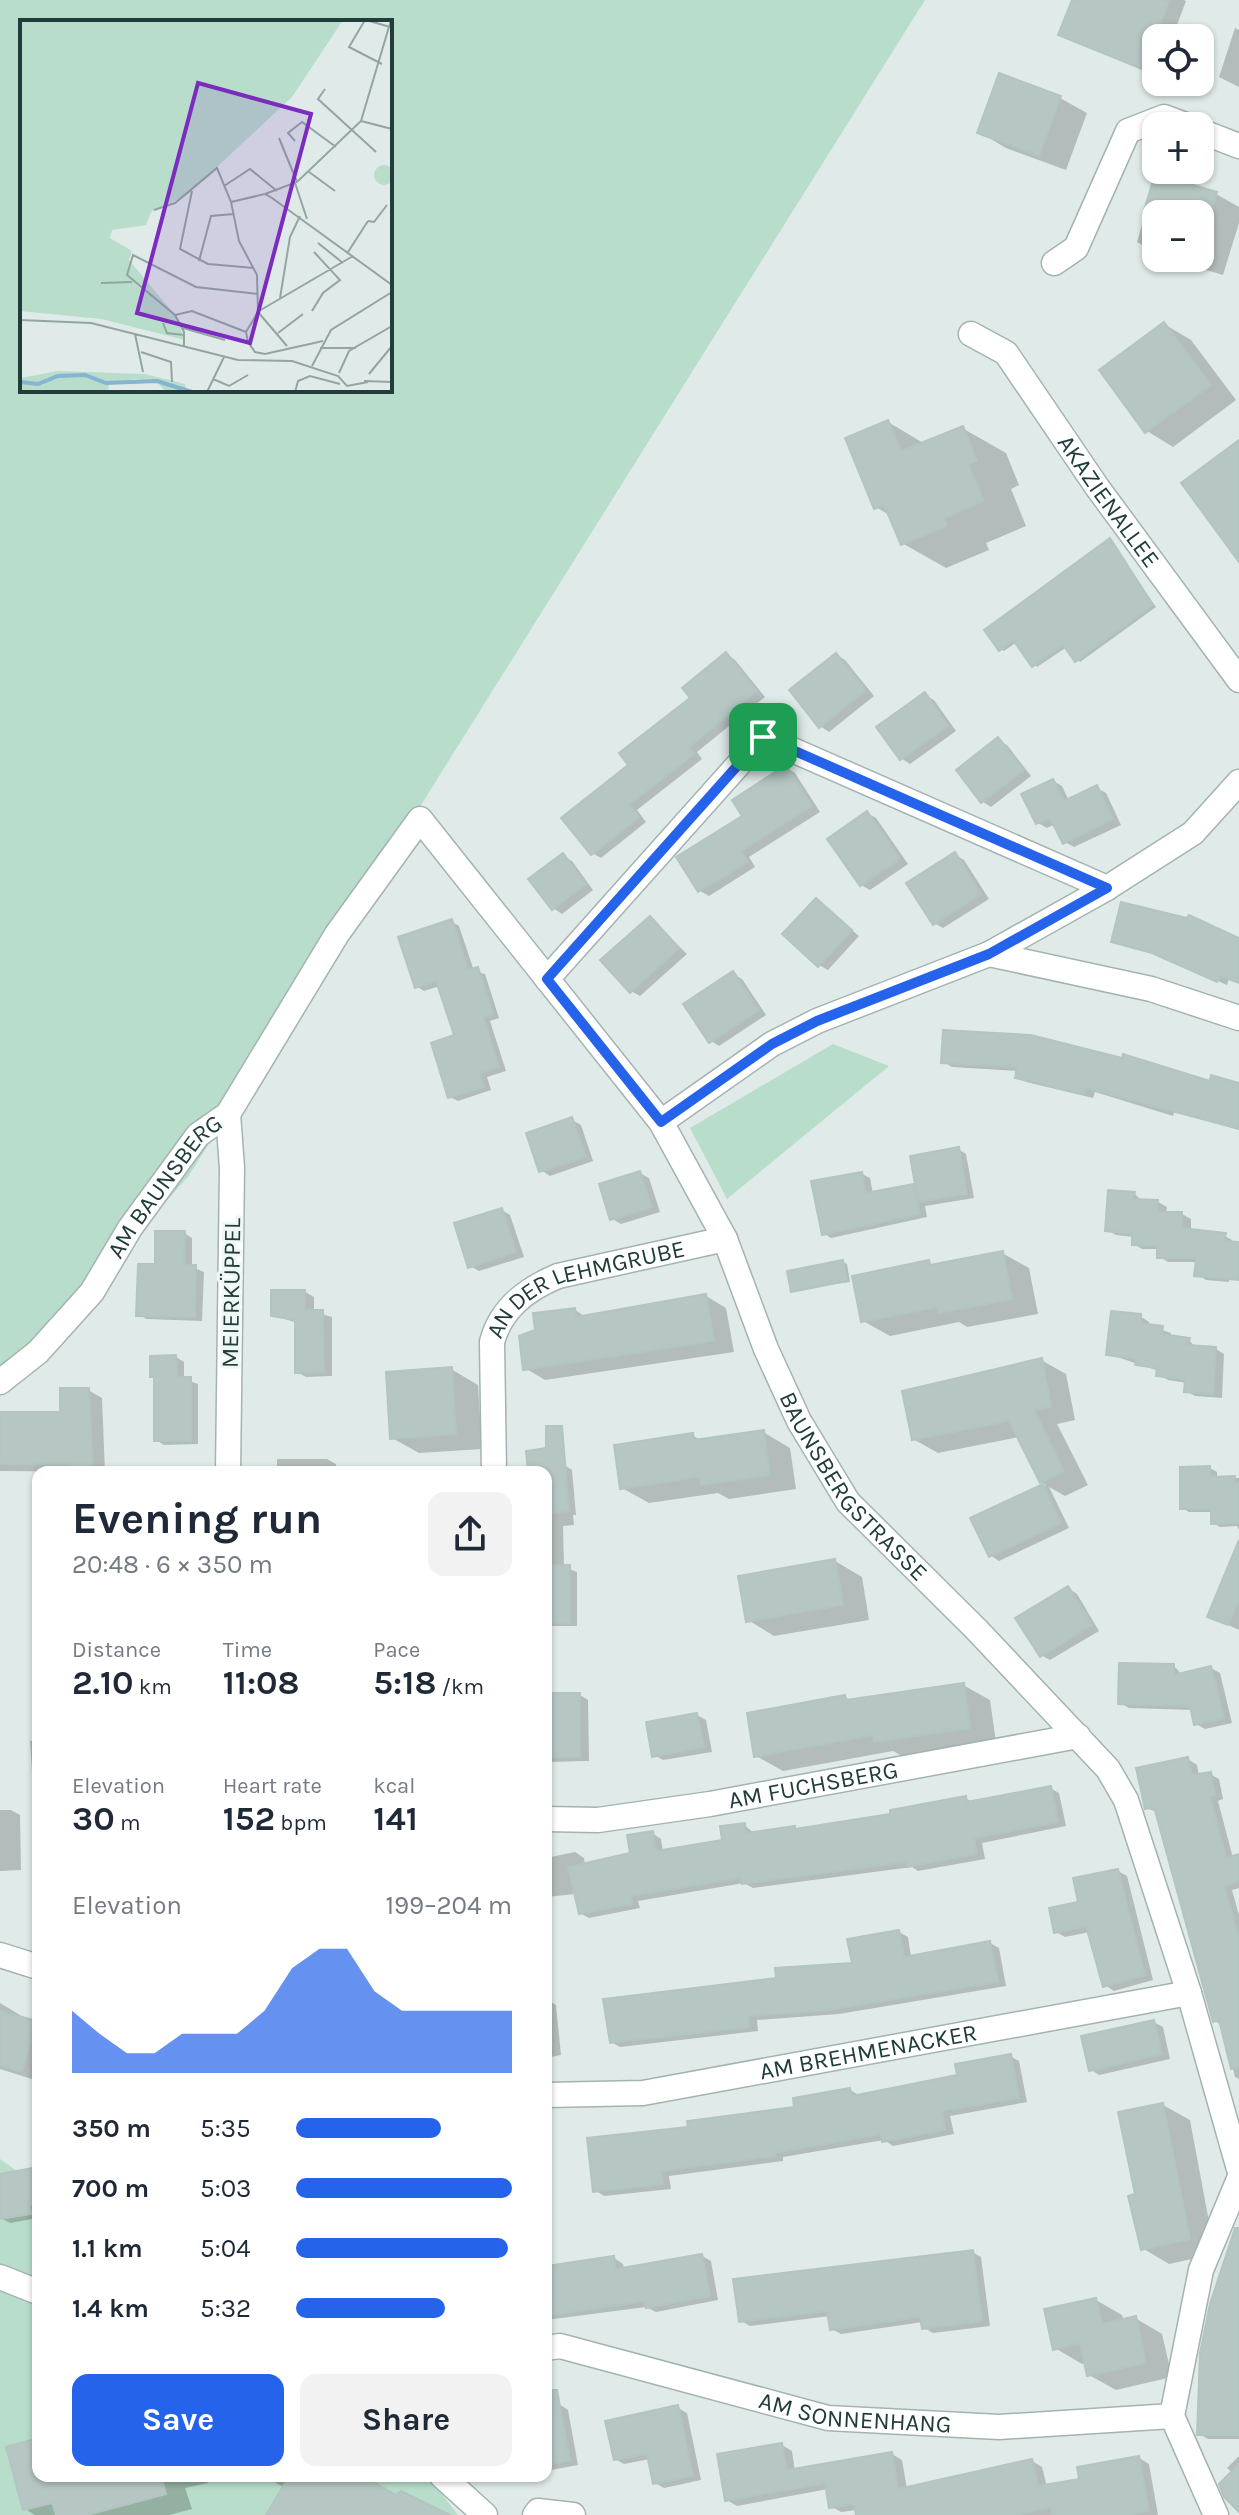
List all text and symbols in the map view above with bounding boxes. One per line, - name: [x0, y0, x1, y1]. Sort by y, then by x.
- inset map: [20, 20, 392, 392]
- map controls: [1142, 24, 1214, 272]
- button: locate: [1142, 24, 1214, 96]
- button: +: [1142, 112, 1214, 184]
- button: −: [1142, 200, 1214, 272]
- street label: AKAZIENALLEE: [1052, 430, 1165, 573]
- pin: [729, 703, 797, 771]
- icon: arrive: [741, 715, 785, 759]
- street label: AM BAUNSBERG: [101, 1109, 227, 1263]
- street label: MEIERKÜPPEL: [216, 1217, 246, 1368]
- street label: AN DER LEHMGRUBE: [480, 1234, 688, 1342]
- street label: BAUNSBERGSTRASSE: [774, 1387, 933, 1587]
- button: share: [428, 1492, 512, 1576]
- text: Evening run: [72, 1493, 322, 1544]
- text: 20:48 · 6 × 350 m: [72, 1549, 273, 1580]
- text: Distance: [72, 1637, 161, 1663]
- text: Time: [223, 1637, 272, 1663]
- text: Pace: [373, 1637, 420, 1663]
- text: 2.10: [72, 1663, 134, 1703]
- text: 11:08: [223, 1663, 300, 1703]
- text: 5:18: [373, 1663, 436, 1703]
- text: km: [134, 1674, 172, 1700]
- text: /km: [436, 1674, 484, 1700]
- street label: AM FUCHSBERG: [726, 1756, 900, 1814]
- text: Elevation: [72, 1773, 165, 1799]
- text: Heart rate: [223, 1773, 322, 1799]
- text: kcal: [373, 1773, 415, 1799]
- text: 30: [72, 1799, 115, 1839]
- text: 152: [223, 1799, 275, 1839]
- text: 141: [373, 1799, 418, 1839]
- text: m: [115, 1810, 140, 1836]
- text: bpm: [275, 1810, 327, 1836]
- text: Elevation: [72, 1890, 182, 1921]
- text: 199–204 m: [385, 1890, 512, 1921]
- street label: AM BREHMENACKER: [757, 2018, 979, 2085]
- text: 350 m: [72, 2113, 151, 2144]
- text: 5:35: [200, 2113, 251, 2144]
- text: 700 m: [72, 2173, 149, 2204]
- text: 5:03: [200, 2173, 251, 2204]
- text: 1.1 km: [72, 2233, 143, 2264]
- text: 5:04: [200, 2233, 251, 2264]
- text: 1.4 km: [72, 2293, 149, 2324]
- text: 5:32: [200, 2293, 251, 2324]
- button: Save: [72, 2374, 284, 2466]
- button: Share: [300, 2374, 512, 2466]
- street label: AM SONNENHANG: [756, 2386, 952, 2438]

